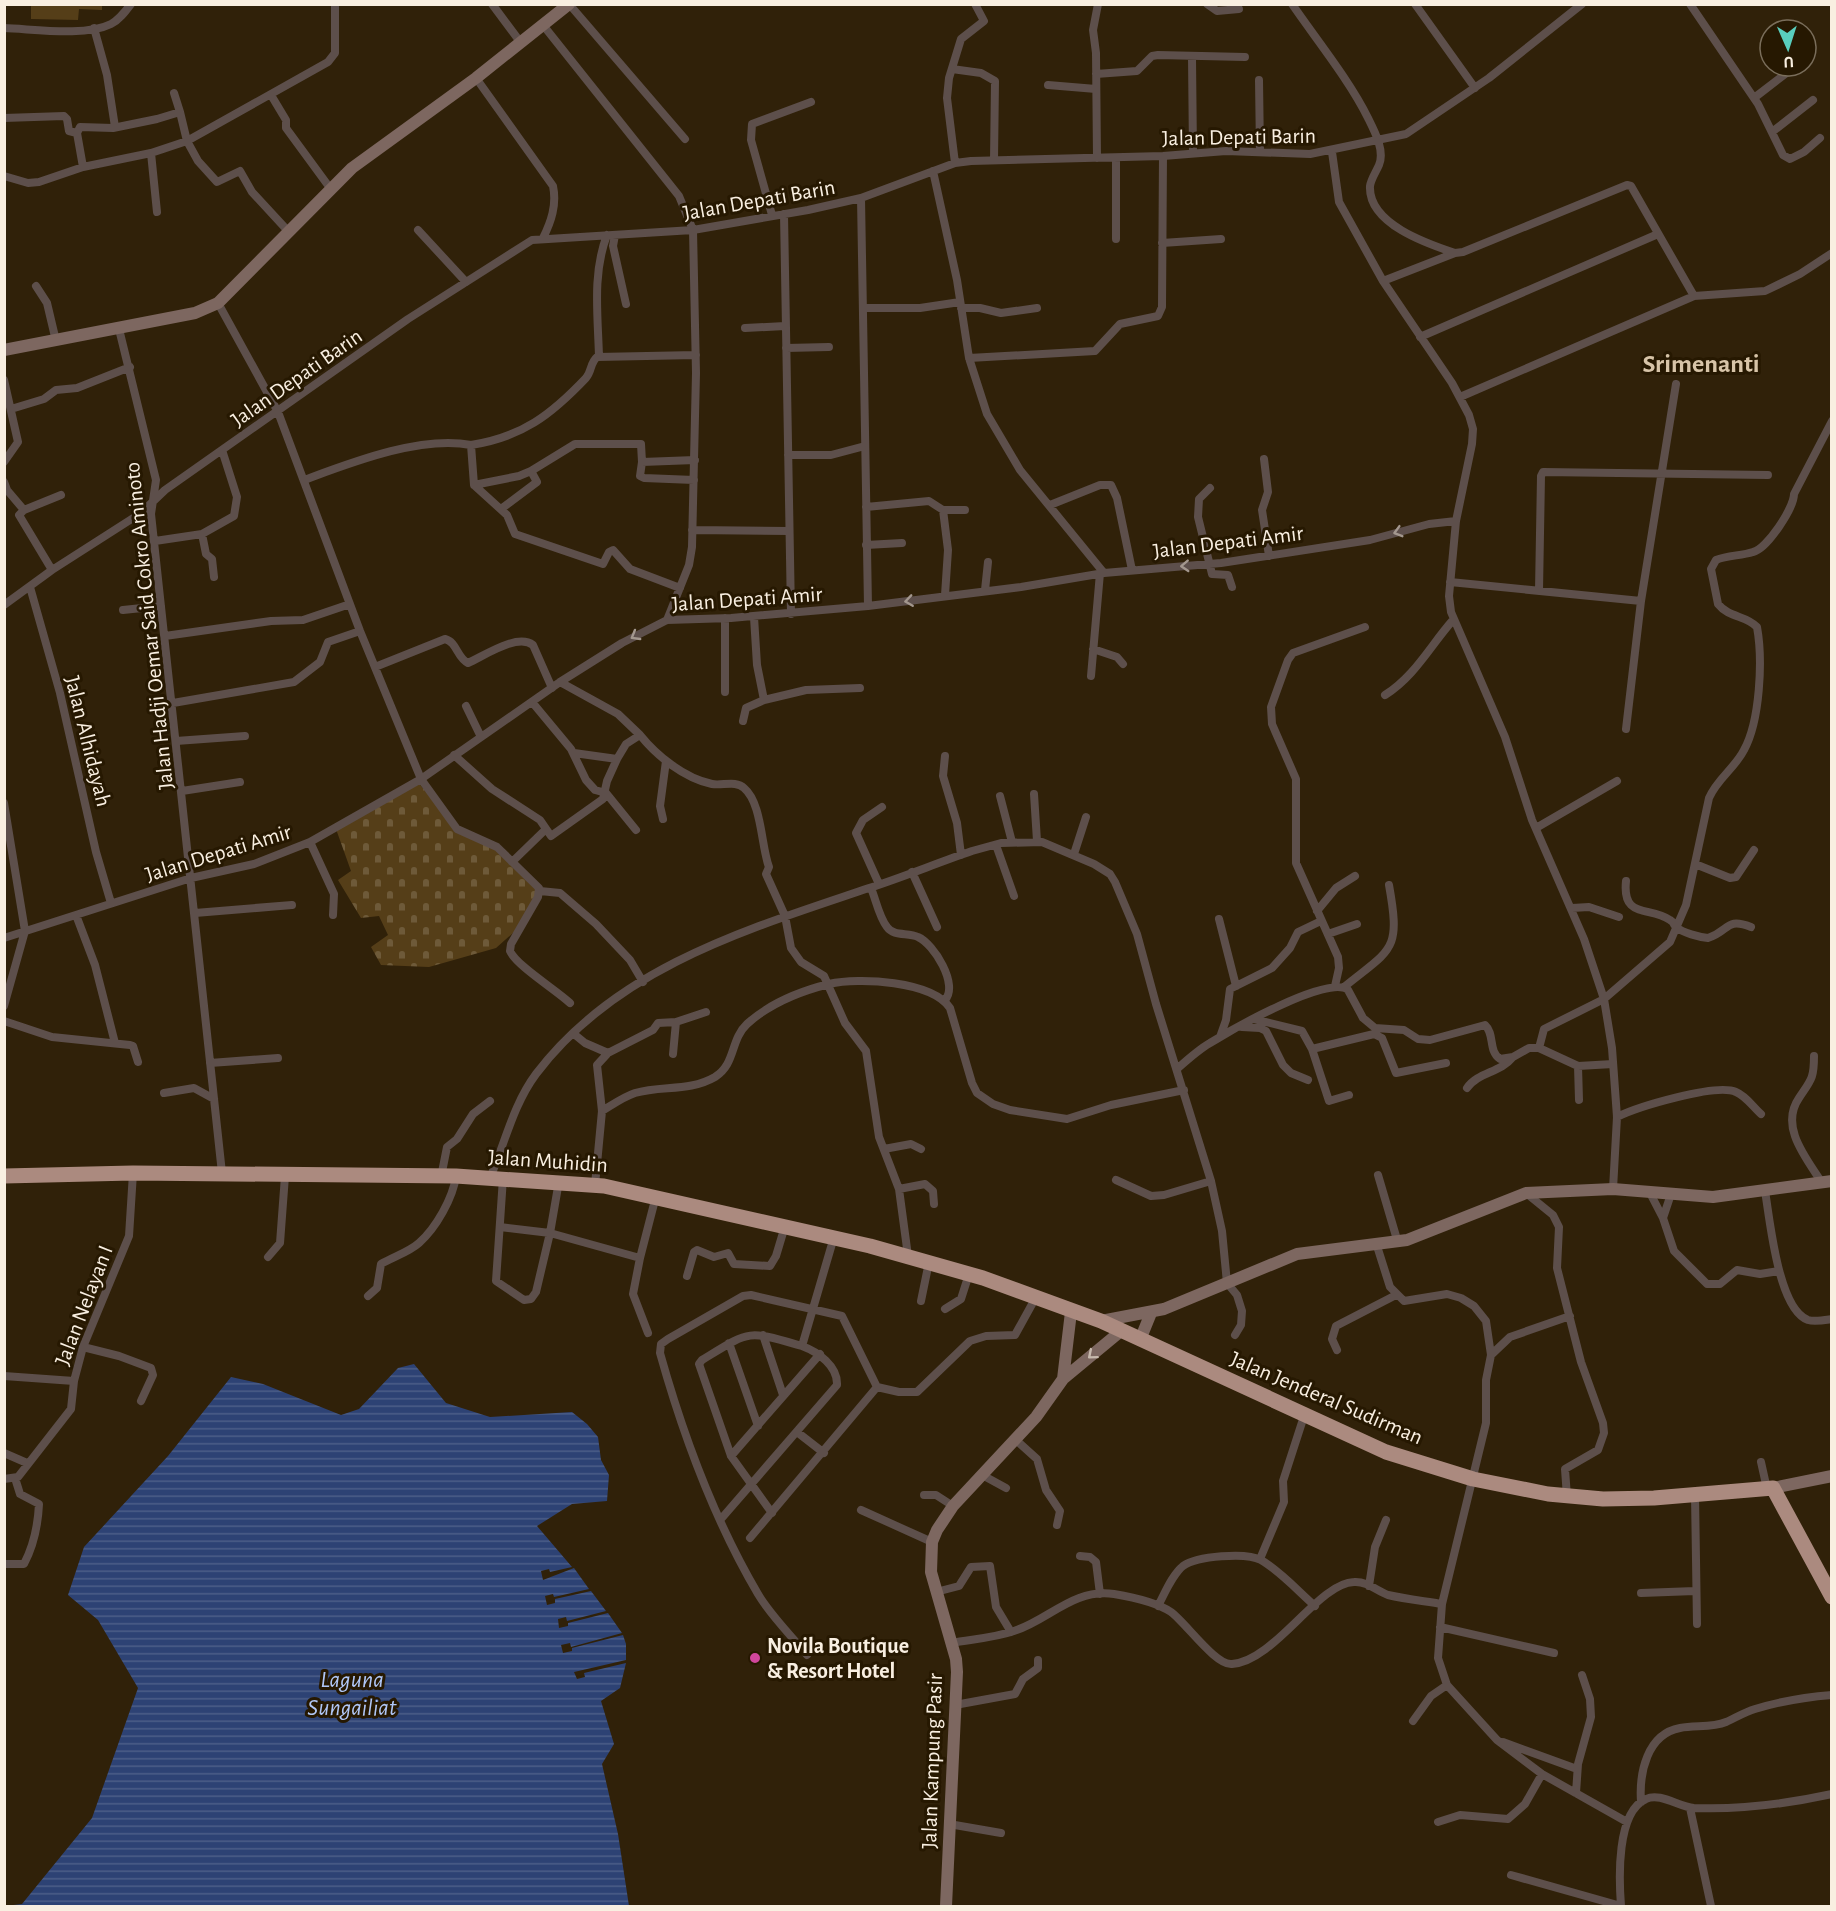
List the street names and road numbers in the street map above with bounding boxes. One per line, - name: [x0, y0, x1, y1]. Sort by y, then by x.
- street label: Jalan Depati Barin: [1162, 125, 1316, 149]
- street label: Jalan Depati Barin: [681, 176, 837, 224]
- street label: Jalan Depati Barin: [227, 325, 366, 431]
- street label: Jalan Hadji Oemar Said Cokro Aminoto: [121, 461, 177, 791]
- street label: Jalan Depati Amir: [1152, 522, 1304, 562]
- street label: Jalan Depati Amir: [671, 583, 823, 615]
- street label: Jalan Alhidayah: [61, 674, 115, 809]
- street label: Jalan Depati Amir: [143, 820, 294, 886]
- street label: Jalan Muhidin: [487, 1146, 608, 1176]
- street label: Jalan Nelayan I: [51, 1242, 117, 1368]
- street label: Jalan Jenderal Sudirman: [1227, 1347, 1426, 1448]
- street label: Jalan Kampung Pasir: [918, 1673, 946, 1849]

